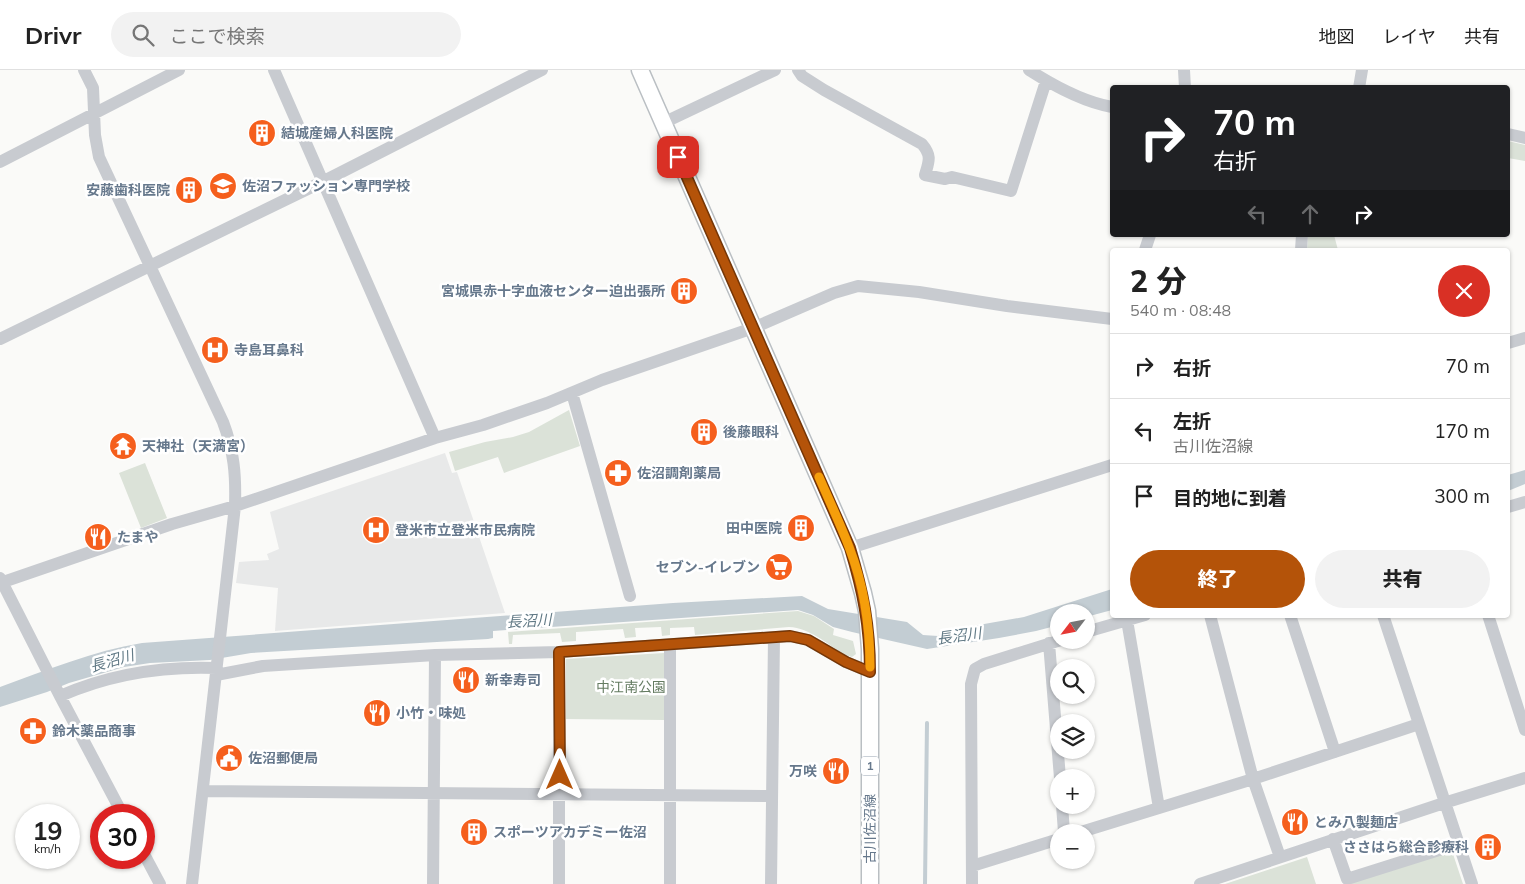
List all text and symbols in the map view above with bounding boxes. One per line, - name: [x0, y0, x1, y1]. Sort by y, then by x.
- search box: [111, 12, 461, 57]
- text: Drivr: [25, 20, 81, 50]
- icon: search: [129, 21, 157, 49]
- text: ここで検索: [169, 24, 265, 48]
- text: 地図: [1319, 25, 1355, 48]
- text: レイヤ: [1383, 25, 1436, 48]
- text: 共有: [1464, 25, 1500, 48]
- text: 70 m: [1213, 100, 1296, 144]
- icon: right: [1130, 105, 1195, 170]
- building icon: 結城産婦人科医院: [247, 118, 277, 148]
- place label: 結城産婦人科医院: [281, 124, 393, 142]
- pin: [657, 136, 699, 178]
- icon: arrive: [664, 143, 692, 171]
- text: 右折: [1213, 147, 1257, 175]
- school or university icon: 佐沼ファッション専門学校: [208, 171, 238, 201]
- building icon: 安藤歯科医院: [174, 175, 204, 205]
- place label: 佐沼ファッション専門学校: [242, 177, 410, 195]
- place label: 安藤歯科医院: [86, 181, 170, 199]
- icon: left: [1243, 200, 1271, 228]
- icon: ahead: [1296, 200, 1324, 228]
- icon: right: [1349, 200, 1377, 228]
- text: 2 分: [1130, 262, 1186, 300]
- button: close: [1438, 265, 1490, 317]
- building icon: 宮城県赤十字血液センター迫出張所: [669, 276, 699, 306]
- place label: 宮城県赤十字血液センター迫出張所: [441, 282, 665, 300]
- text: 540 m · 08:48: [1130, 300, 1231, 320]
- hospital icon: 寺島耳鼻科: [200, 335, 230, 365]
- place label: 寺島耳鼻科: [234, 341, 304, 359]
- icon: right: [1130, 352, 1158, 380]
- text: 70 m: [1446, 354, 1490, 378]
- text: 右折: [1173, 356, 1211, 380]
- text: 左折: [1173, 409, 1211, 433]
- building icon: 後藤眼科: [689, 417, 719, 447]
- icon: left: [1130, 417, 1158, 445]
- text: 170 m: [1434, 419, 1490, 443]
- place label: 後藤眼科: [723, 423, 779, 441]
- temple icon: 天神社（天満宮）: [108, 431, 138, 461]
- text: 古川佐沼線: [1173, 436, 1253, 456]
- place label: 天神社（天満宮）: [142, 437, 254, 455]
- pharmacy icon: 佐沼調剤薬局: [603, 458, 633, 488]
- place label: 佐沼調剤薬局: [637, 464, 721, 482]
- icon: arrive: [1130, 482, 1158, 510]
- text: 300 m: [1434, 484, 1490, 508]
- text: 目的地に到着: [1173, 486, 1287, 510]
- building icon: 田中医院: [786, 513, 816, 543]
- hospital icon: 登米市立登米市民病院: [361, 515, 391, 545]
- place label: 田中医院: [726, 519, 782, 537]
- place label: 登米市立登米市民病院: [395, 521, 535, 539]
- restaurant icon: たまや: [83, 522, 113, 552]
- place label: たまや: [117, 528, 159, 546]
- button: 終了: [1130, 550, 1305, 608]
- button: 共有: [1315, 550, 1490, 608]
- supermarket icon: セブン-イレブン: [764, 552, 794, 582]
- place label: セブン-イレブン: [656, 558, 760, 576]
- north arrow: [1050, 604, 1095, 649]
- map controls: [1050, 604, 1095, 869]
- water label: 長沼川: [506, 610, 554, 631]
- water label: 長沼川: [935, 623, 985, 648]
- water label: 長沼川: [88, 645, 138, 676]
- button: search: [1050, 659, 1095, 704]
- restaurant icon: 新幸寿司: [451, 665, 481, 695]
- place label: 新幸寿司: [485, 671, 541, 689]
- park label: 中江南公園: [596, 678, 666, 696]
- restaurant icon: 小竹・味処: [362, 698, 392, 728]
- place label: 小竹・味処: [396, 704, 466, 722]
- button: layers: [1050, 714, 1095, 759]
- pharmacy icon: 鈴木薬品商事: [18, 716, 48, 746]
- place label: 鈴木薬品商事: [52, 722, 136, 740]
- public building icon: 佐沼郵便局: [214, 743, 244, 773]
- position arrow: [533, 748, 585, 800]
- place label: 佐沼郵便局: [248, 749, 318, 767]
- restaurant icon: 万咲: [821, 756, 851, 786]
- road number: 1: [861, 756, 879, 776]
- place label: 万咲: [789, 762, 817, 780]
- button: +: [1050, 769, 1095, 814]
- street label: 古川佐沼線: [861, 794, 879, 864]
- speed limit sign: 30: [90, 804, 155, 869]
- restaurant icon: とみ八製麺店: [1280, 807, 1310, 837]
- place label: とみ八製麺店: [1314, 813, 1398, 831]
- text: 19: [32, 815, 63, 846]
- building icon: スポーツアカデミー佐沼: [459, 817, 489, 847]
- place label: スポーツアカデミー佐沼: [493, 823, 647, 841]
- button: −: [1050, 824, 1095, 869]
- building icon: ささはら総合診療科: [1473, 832, 1503, 862]
- place label: ささはら総合診療科: [1343, 838, 1469, 856]
- text: km/h: [34, 841, 61, 856]

